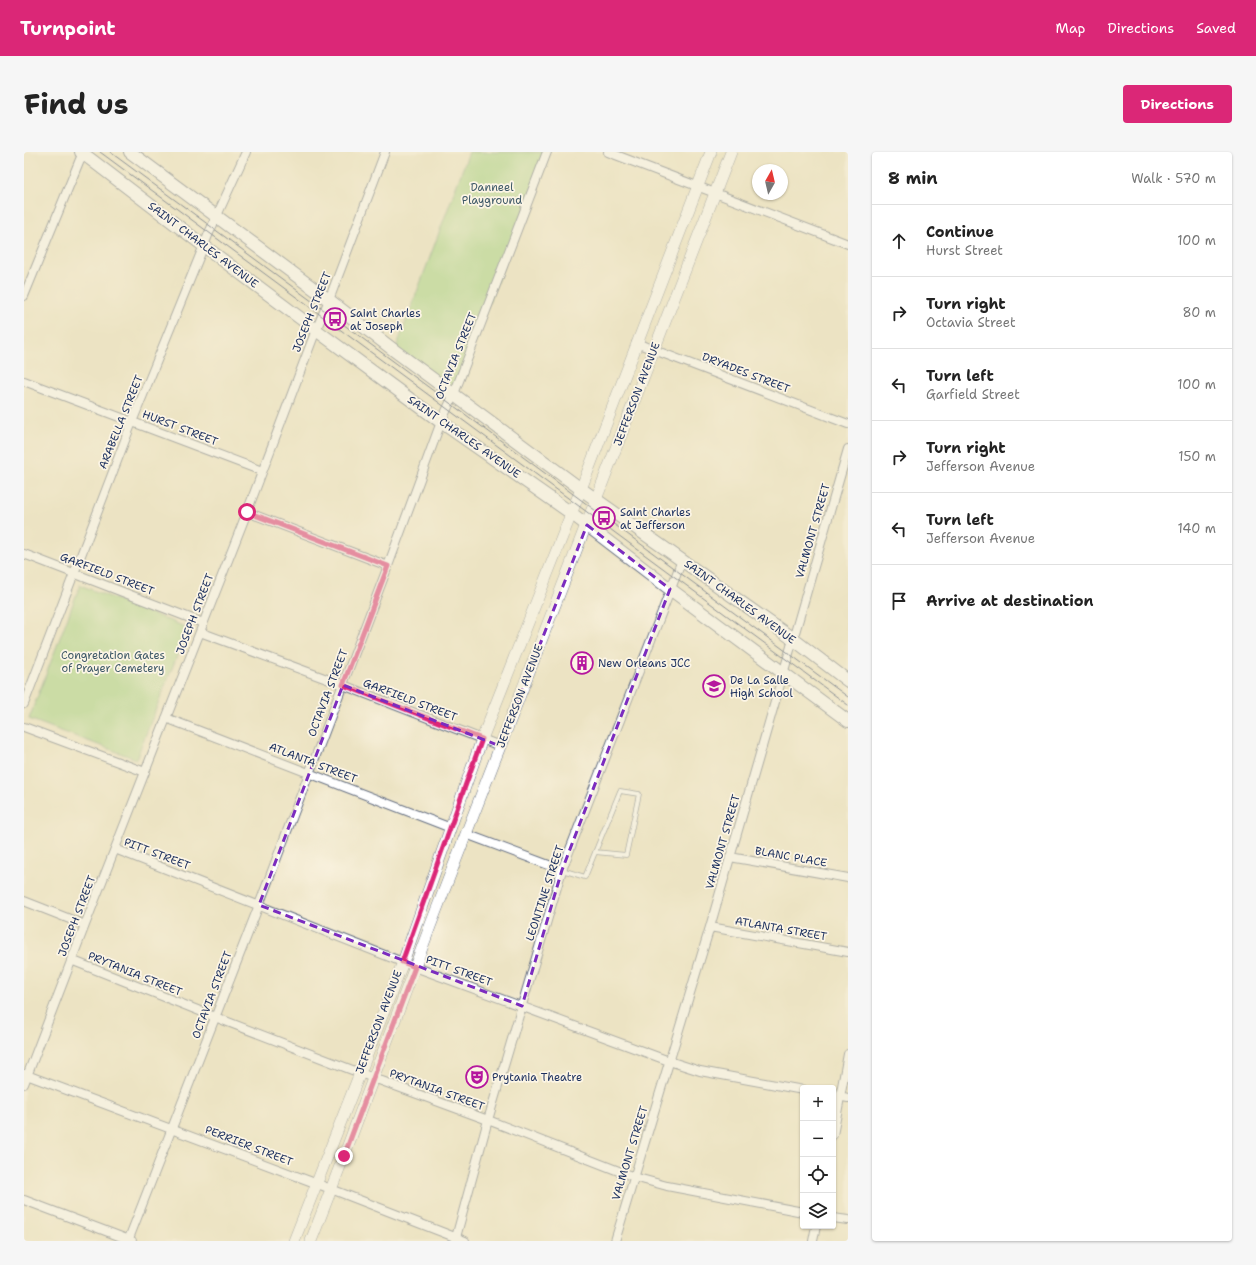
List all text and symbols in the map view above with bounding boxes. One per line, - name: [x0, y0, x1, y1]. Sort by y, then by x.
- text: Turnpoint: [20, 16, 116, 41]
- text: Map: [1056, 19, 1086, 37]
- text: Directions: [1108, 19, 1174, 37]
- text: Saved: [1196, 19, 1236, 37]
- text: Find us: [24, 85, 129, 123]
- button: Directions: [1123, 85, 1232, 123]
- north arrow: [752, 164, 788, 200]
- text: 8 min: [888, 167, 938, 189]
- text: Walk · 570 m: [1131, 170, 1216, 187]
- park label: Danneel Playground: [462, 180, 522, 208]
- street label: SAINT CHARLES AVENUE: [145, 199, 261, 292]
- text: Continue: [926, 222, 994, 242]
- icon: ahead: [888, 230, 910, 252]
- text: 100 m: [1177, 232, 1216, 249]
- text: Hurst Street: [926, 242, 1003, 259]
- street label: JOSEPH STREET: [289, 269, 335, 355]
- text: Turn right: [926, 294, 1006, 314]
- icon: right: [888, 302, 910, 324]
- text: 80 m: [1182, 304, 1216, 321]
- bus stop icon: Saint Charles at Joseph: [322, 306, 348, 332]
- place label: Saint Charles at Joseph: [350, 306, 421, 334]
- street label: OCTAVIA STREET: [432, 310, 480, 402]
- text: Octavia Street: [926, 314, 1016, 331]
- street label: JEFFERSON AVENUE: [610, 340, 664, 448]
- street label: DRYADES STREET: [700, 349, 792, 397]
- text: Turn left: [926, 366, 994, 386]
- street label: ARABELLA STREET: [95, 373, 147, 471]
- icon: left: [888, 374, 910, 396]
- text: 100 m: [1177, 376, 1216, 393]
- text: Garfield Street: [926, 386, 1020, 403]
- street label: SAINT CHARLES AVENUE: [405, 392, 524, 482]
- street label: HURST STREET: [140, 407, 220, 449]
- text: Turn right: [926, 438, 1006, 458]
- icon: right: [888, 446, 910, 468]
- text: 150 m: [1178, 448, 1216, 465]
- text: Jefferson Avenue: [926, 458, 1035, 475]
- street label: VALMONT STREET: [792, 482, 834, 580]
- route start: [238, 503, 256, 521]
- bus stop icon: Saint Charles at Jefferson: [591, 505, 617, 531]
- place label: Saint Charles at Jefferson: [620, 505, 691, 533]
- text: Turn left: [926, 510, 994, 530]
- icon: left: [888, 518, 910, 540]
- text: 140 m: [1177, 520, 1216, 537]
- text: Jefferson Avenue: [926, 530, 1035, 547]
- street label: GARFIELD STREET: [58, 549, 156, 599]
- street label: SAINT CHARLES AVENUE: [681, 556, 799, 648]
- street label: JOSEPH STREET: [173, 571, 217, 657]
- icon: arrive: [888, 590, 910, 612]
- text: Arrive at destination: [926, 591, 1094, 611]
- street label: JEFFERSON AVENUE: [493, 642, 547, 750]
- street label: OCTAVIA STREET: [304, 647, 352, 739]
- park label: Congretation Gates of Prayer Cemetery: [61, 648, 165, 676]
- building icon: New Orleans JCC: [569, 650, 595, 676]
- place label: New Orleans JCC: [598, 656, 690, 671]
- school or university icon: De La Salle High School: [701, 673, 727, 699]
- place label: De La Salle High School: [730, 673, 794, 701]
- street label: GARFIELD STREET: [361, 675, 459, 725]
- street label: ATLANTA STREET: [267, 739, 359, 787]
- street label: VALMONT STREET: [702, 793, 744, 891]
- street label: PITT STREET: [122, 834, 192, 874]
- street label: LEONTINE STREET: [522, 843, 568, 943]
- street label: BLANC PLACE: [754, 843, 828, 871]
- street label: JOSEPH STREET: [55, 873, 99, 959]
- street label: ATLANTA STREET: [734, 914, 828, 945]
- street label: PRYTANIA STREET: [86, 948, 185, 1000]
- street label: OCTAVIA STREET: [188, 949, 236, 1041]
- street label: PITT STREET: [424, 952, 495, 990]
- street label: JEFFERSON AVENUE: [352, 968, 406, 1076]
- theatre icon: Prytania Theatre: [464, 1064, 490, 1090]
- street label: PRYTANIA STREET: [387, 1066, 487, 1114]
- place label: Prytania Theatre: [492, 1070, 582, 1085]
- map controls: [800, 1085, 836, 1229]
- button: +: [800, 1085, 836, 1121]
- street label: VALMONT STREET: [608, 1104, 652, 1202]
- button: −: [800, 1121, 836, 1157]
- street label: PERRIER STREET: [203, 1122, 295, 1170]
- route end: [335, 1147, 353, 1165]
- button: locate: [800, 1157, 836, 1193]
- button: layers: [800, 1193, 836, 1229]

